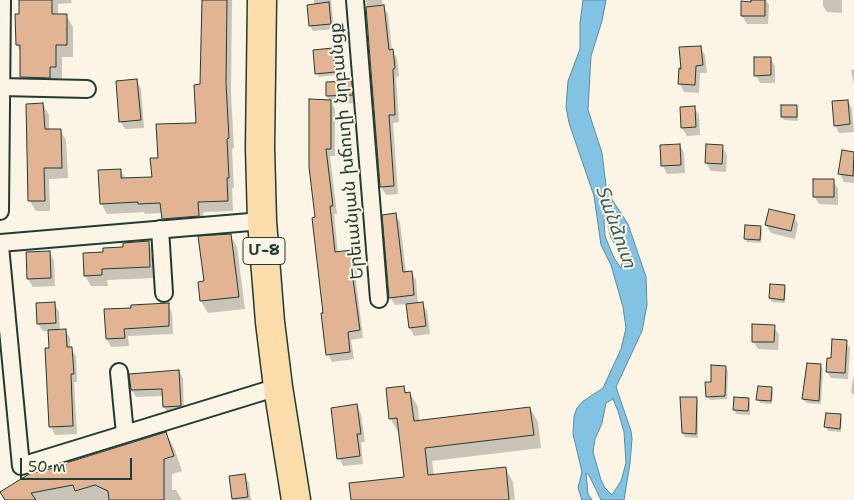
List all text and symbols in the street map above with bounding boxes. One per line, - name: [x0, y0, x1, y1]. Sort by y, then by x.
- street label: Երեւանյան խճուղի նրբանցք: [325, 22, 369, 280]
- water label: Տանձուտ: [590, 183, 640, 271]
- road number: Մ-8: [243, 238, 285, 264]
- scale bar: [22, 448, 135, 480]
- text: 50 m: [28, 457, 66, 477]

